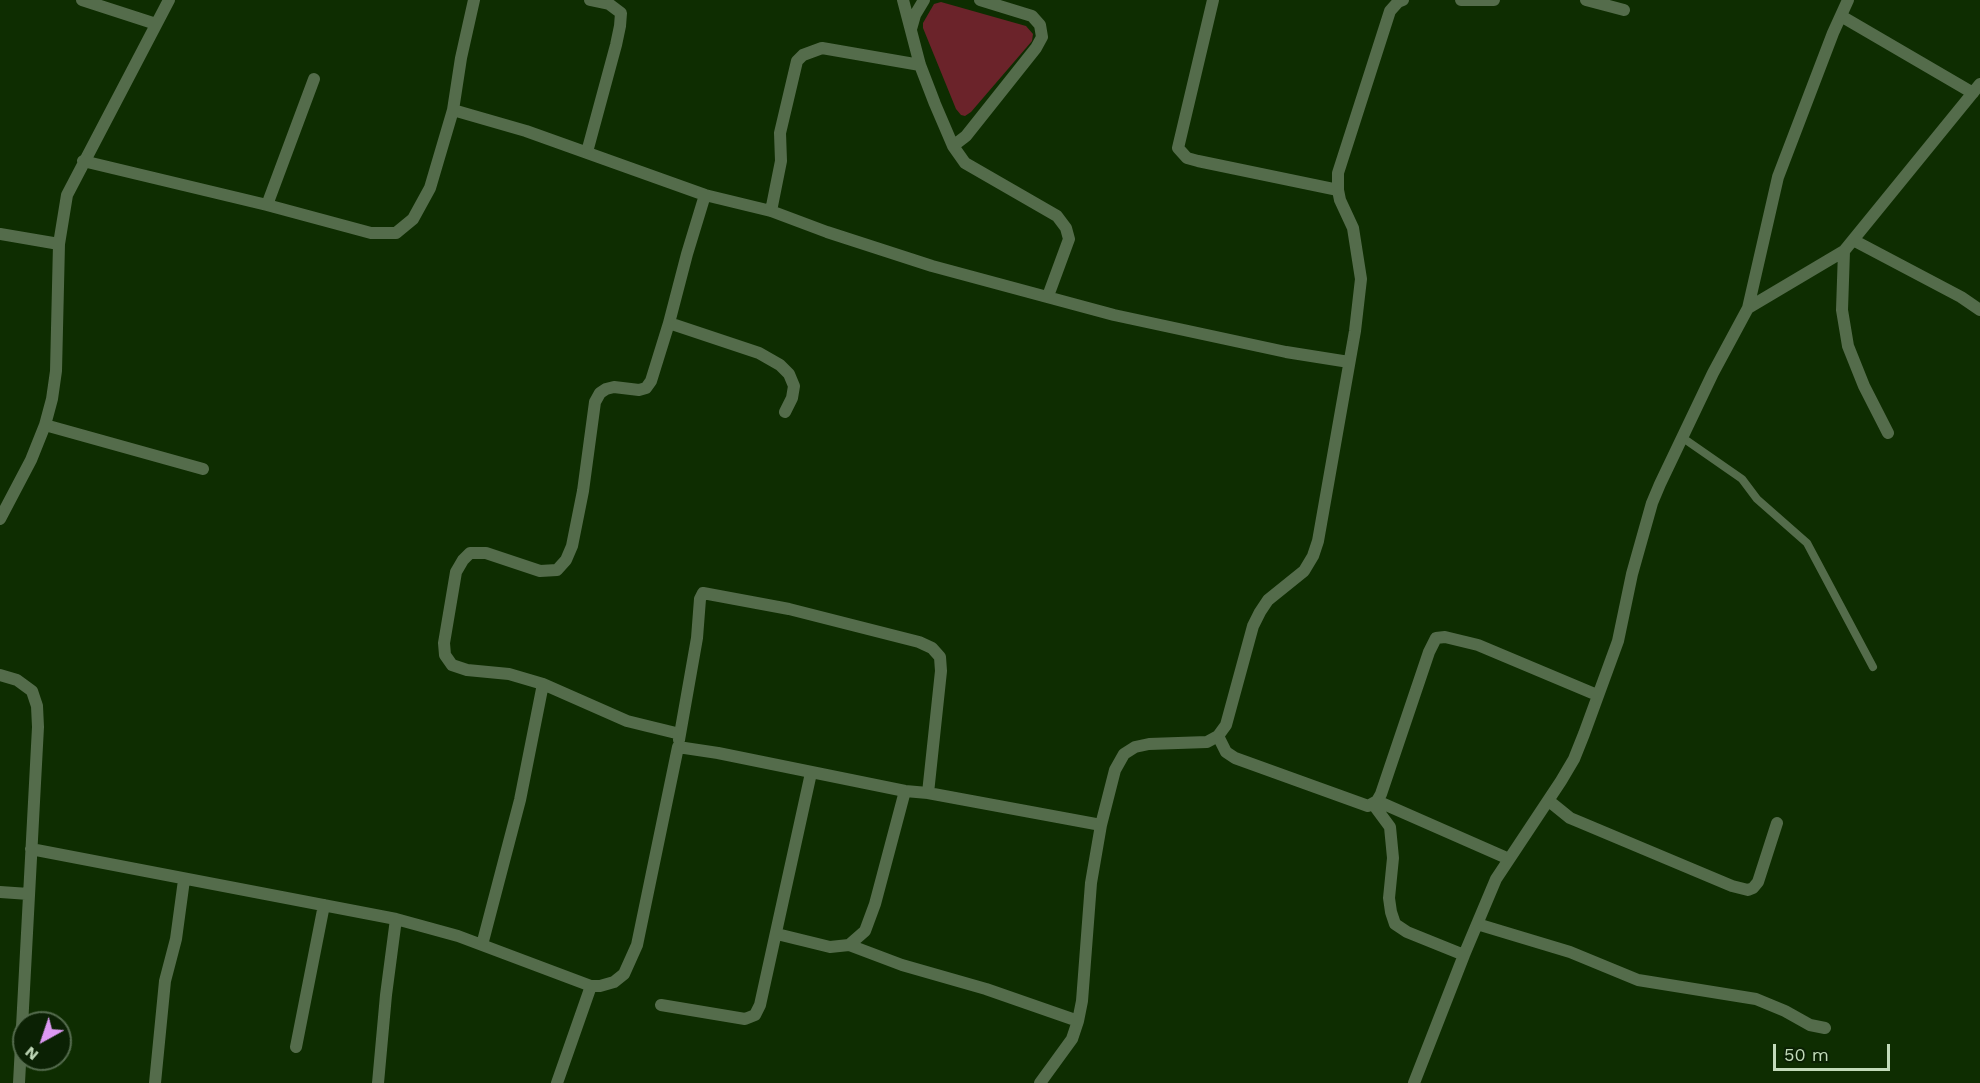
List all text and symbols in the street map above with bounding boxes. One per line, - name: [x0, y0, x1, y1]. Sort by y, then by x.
- north arrow: [12, 1011, 72, 1071]
- scale bar: [1776, 1032, 1893, 1070]
- text: N: [21, 1043, 42, 1065]
- text: 50 m: [1784, 1044, 1829, 1065]

